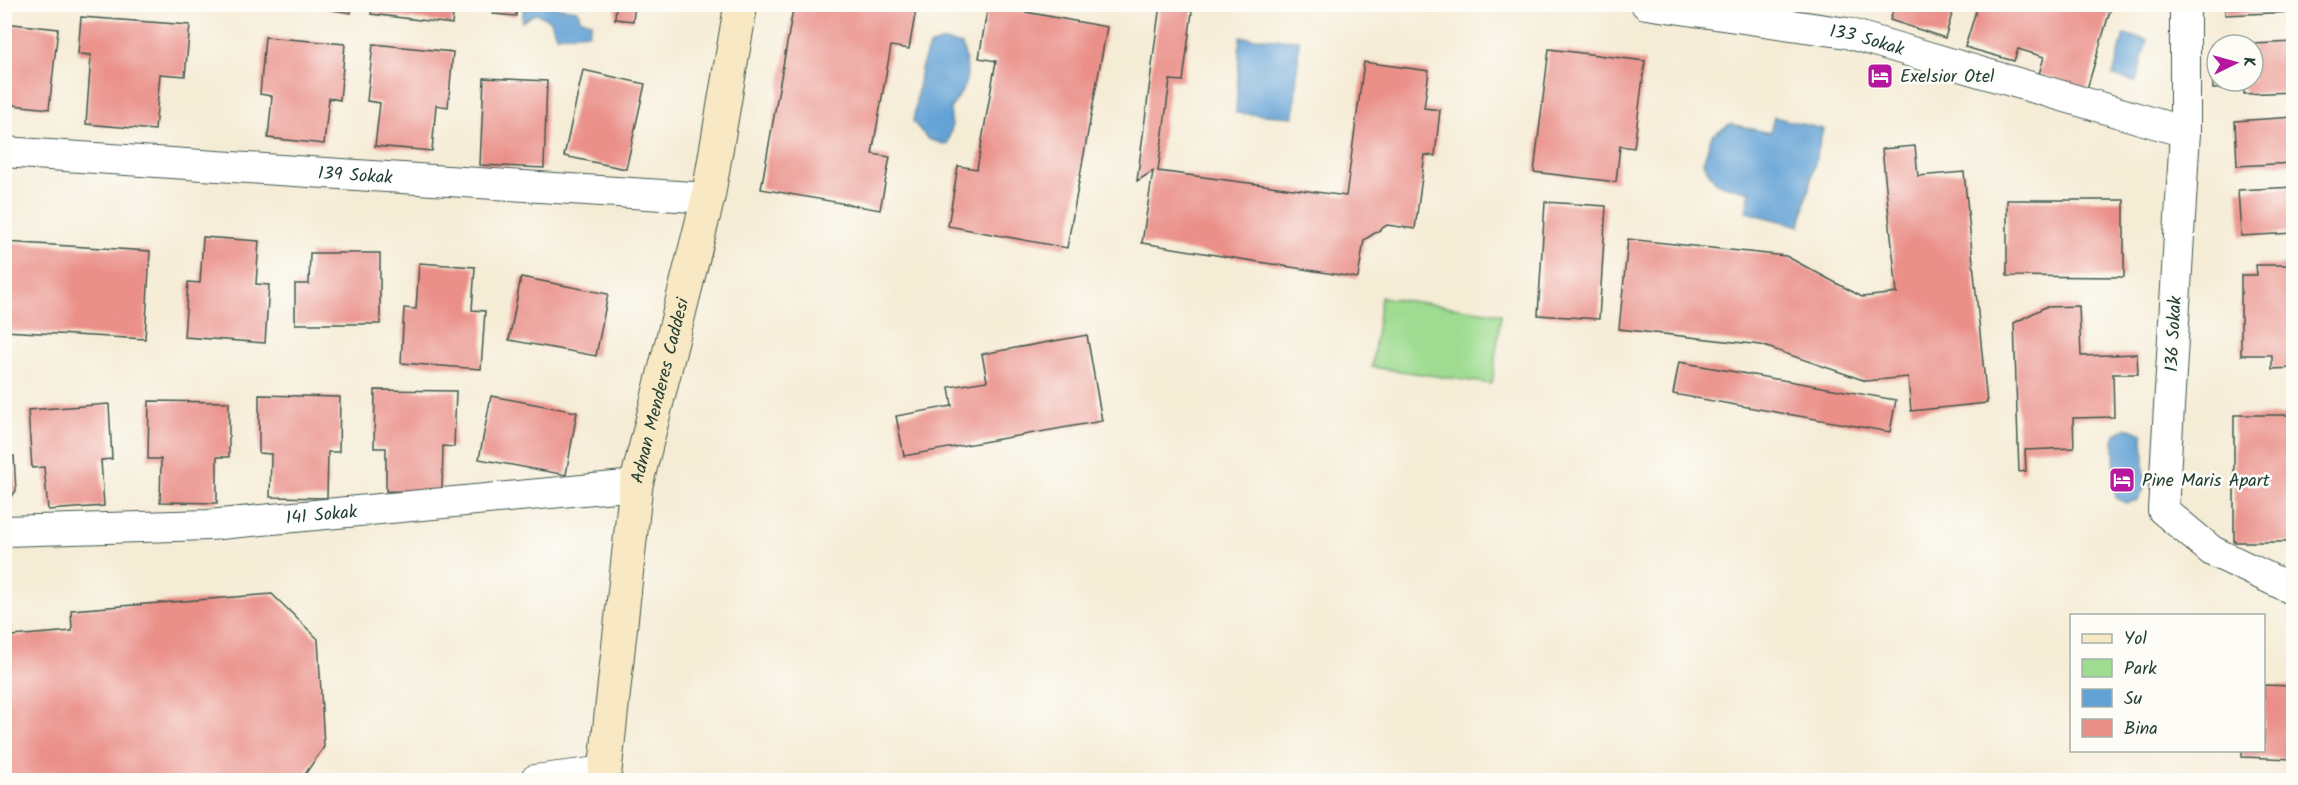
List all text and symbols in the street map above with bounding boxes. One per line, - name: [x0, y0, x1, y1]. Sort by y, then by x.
- street label: 133 Sokak: [1828, 18, 1908, 65]
- north arrow: [2205, 33, 2265, 93]
- text: K: [2236, 56, 2261, 68]
- hotel icon: Exelsior Otel: [1865, 61, 1895, 91]
- place label: Exelsior Otel: [1900, 63, 1995, 92]
- street label: 139 Sokak: [317, 160, 394, 193]
- street label: Adnan Menderes Caddesi: [624, 295, 698, 487]
- street label: 136 Sokak: [2158, 295, 2191, 373]
- hotel icon: Pine Maris Apart: [2107, 465, 2137, 495]
- place label: Pine Maris Apart: [2142, 467, 2271, 496]
- street label: 141 Sokak: [285, 498, 359, 534]
- legend: [2070, 614, 2265, 752]
- text: Yol: [2124, 625, 2148, 654]
- text: Park: [2124, 655, 2157, 684]
- text: Su: [2124, 685, 2143, 714]
- text: Bina: [2124, 715, 2158, 744]

